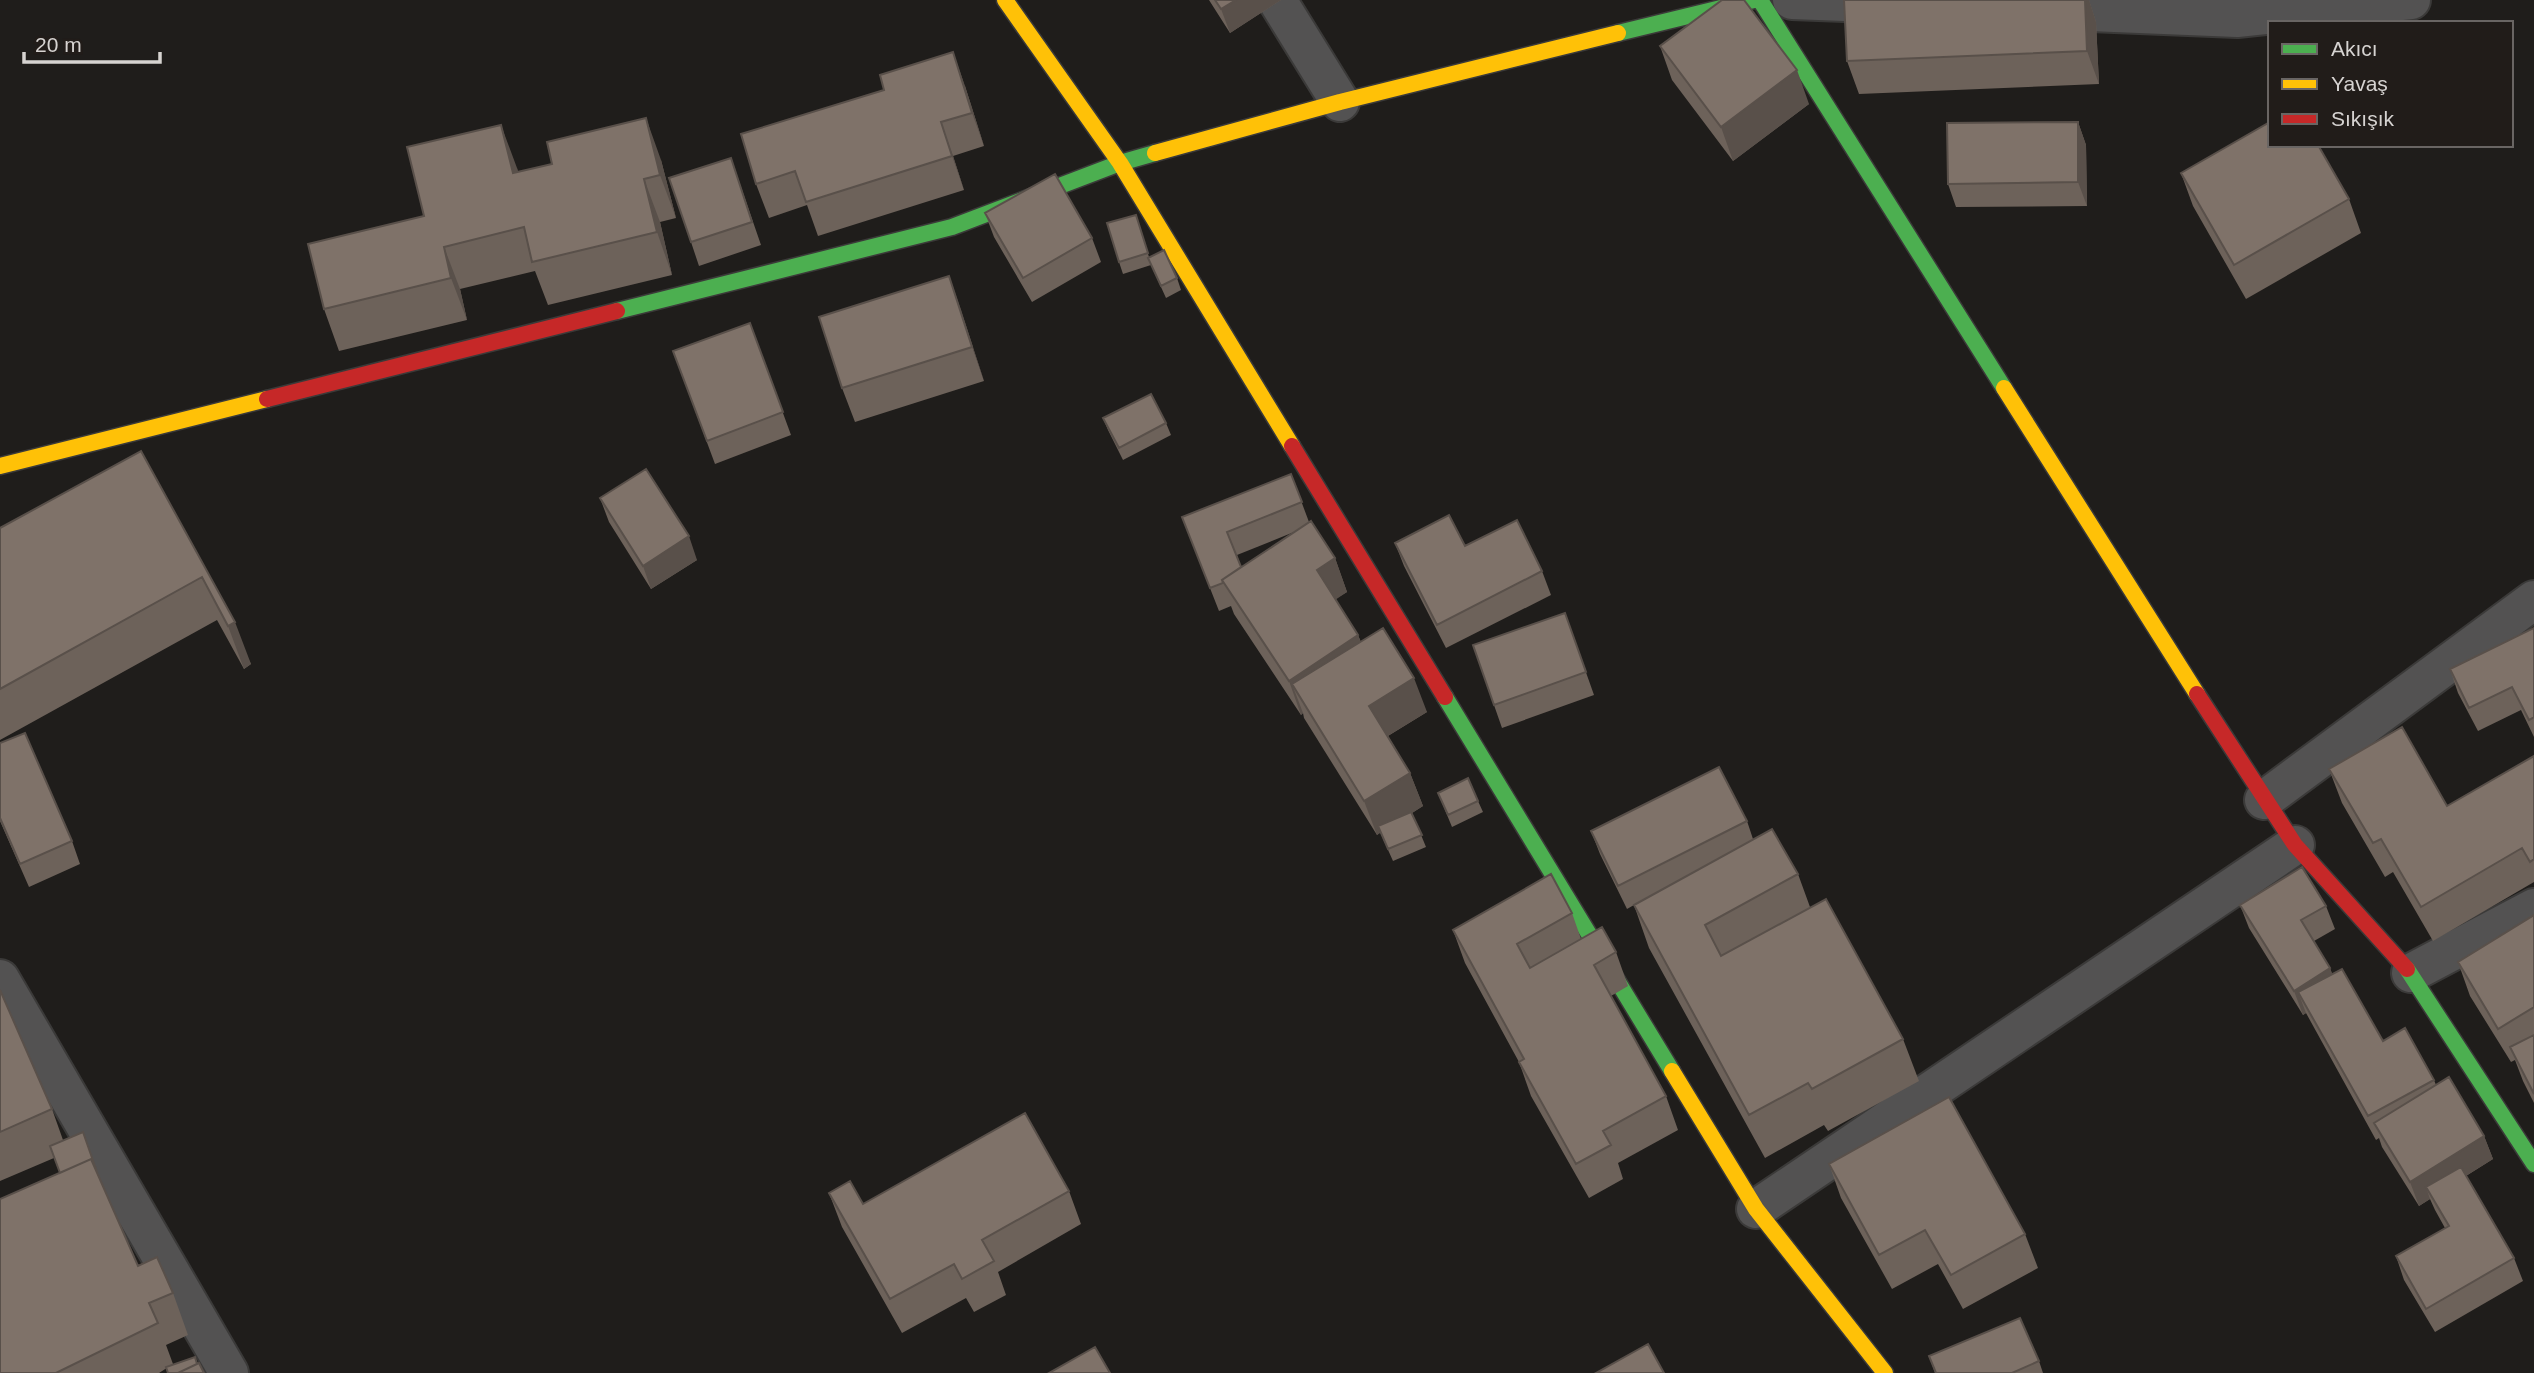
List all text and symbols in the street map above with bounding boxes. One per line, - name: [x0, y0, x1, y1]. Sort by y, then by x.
- scale bar: [24, 21, 161, 65]
- legend: [2268, 21, 2513, 147]
- text: 20 m: [35, 33, 82, 56]
- text: Akıcı: [2331, 37, 2378, 60]
- text: Yavaş: [2331, 72, 2388, 95]
- text: Sıkışık: [2331, 107, 2395, 130]

